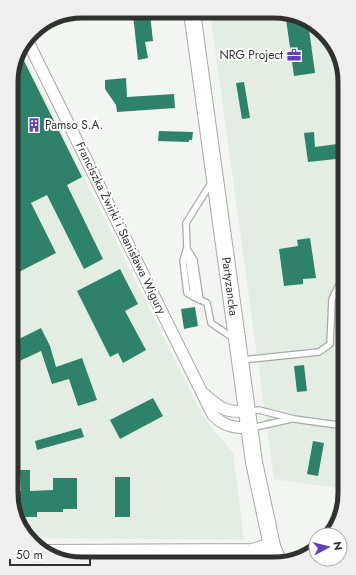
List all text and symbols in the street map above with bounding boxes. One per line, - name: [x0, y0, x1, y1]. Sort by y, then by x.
- place label: NRG Project: [219, 46, 283, 64]
- office icon: NRG Project: [286, 47, 302, 63]
- place label: Pamso S.A.: [45, 116, 103, 134]
- building icon: Pamso S.A.: [26, 117, 42, 133]
- street label: Franciszka Żwirki i Stanisława Wigury: [71, 139, 171, 318]
- street label: Partyzancka: [217, 256, 243, 317]
- north arrow: [308, 527, 348, 567]
- text: N: [329, 540, 346, 551]
- scale bar: [10, 541, 90, 567]
- text: 50 m: [16, 546, 43, 564]

